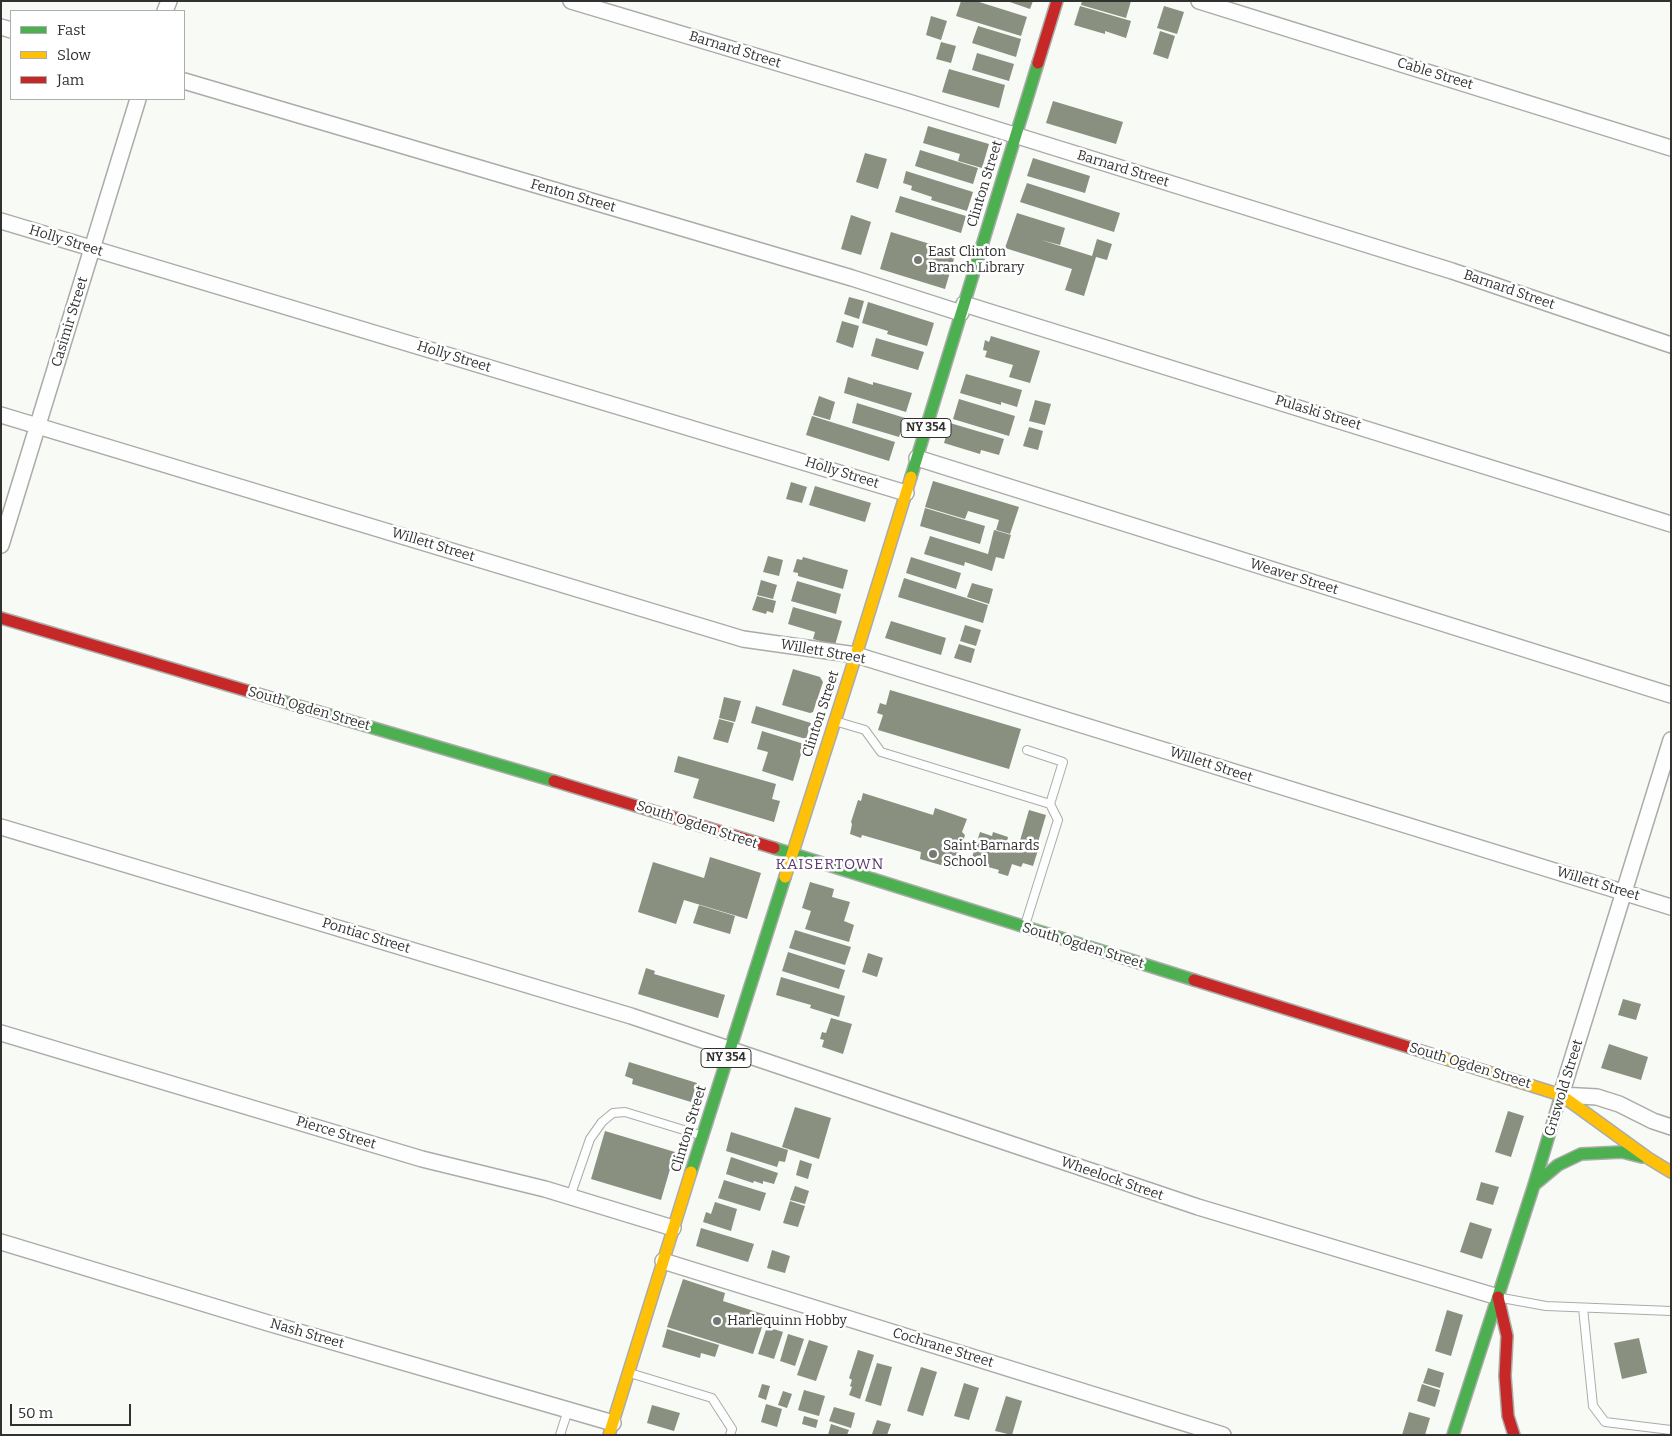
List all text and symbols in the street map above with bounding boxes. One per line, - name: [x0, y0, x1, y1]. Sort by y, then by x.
- legend: [10, 10, 185, 100]
- text: Fast: [57, 21, 86, 39]
- street label: Barnard Street: [687, 28, 783, 72]
- text: Slow: [57, 46, 91, 64]
- street label: Cable Street: [1395, 54, 1475, 94]
- text: Jam: [57, 71, 84, 89]
- street label: Clinton Street: [964, 139, 1006, 229]
- street label: Barnard Street: [1075, 147, 1171, 191]
- street label: Fenton Street: [528, 176, 618, 216]
- street label: Holly Street: [27, 222, 105, 260]
- place label: East Clinton Branch Library: [928, 244, 1024, 276]
- marker: East Clinton Branch Library: [912, 254, 924, 266]
- street label: Barnard Street: [1461, 267, 1557, 313]
- street label: Casimir Street: [48, 275, 92, 369]
- street label: Holly Street: [415, 338, 493, 376]
- street label: Pulaski Street: [1273, 392, 1363, 434]
- road number: NY 354: [901, 418, 951, 438]
- street label: Holly Street: [803, 454, 881, 492]
- street label: Willett Street: [389, 524, 477, 566]
- street label: Weaver Street: [1248, 556, 1340, 598]
- street label: Willett Street: [779, 636, 867, 668]
- street label: Clinton Street: [799, 669, 843, 759]
- street label: South Ogden Street: [246, 684, 372, 734]
- street label: Willett Street: [1167, 744, 1255, 786]
- street label: South Ogden Street: [634, 797, 760, 853]
- place label: Saint Barnards School: [943, 838, 1039, 870]
- marker: Saint Barnards School: [927, 848, 939, 860]
- district label: KAISERTOWN: [774, 856, 886, 874]
- street label: Willett Street: [1554, 863, 1642, 905]
- street label: Pontiac Street: [320, 915, 412, 957]
- street label: South Ogden Street: [1020, 919, 1146, 973]
- street label: Griswold Street: [1541, 1037, 1587, 1139]
- street label: South Ogden Street: [1407, 1039, 1533, 1093]
- road number: NY 354: [701, 1048, 751, 1068]
- street label: Clinton Street: [668, 1084, 710, 1174]
- street label: Pierce Street: [294, 1113, 378, 1153]
- street label: Wheelock Street: [1058, 1154, 1166, 1204]
- place label: Harlequinn Hobby: [727, 1313, 847, 1329]
- street label: Nash Street: [268, 1315, 346, 1353]
- marker: Harlequinn Hobby: [711, 1315, 723, 1327]
- street label: Cochrane Street: [891, 1325, 995, 1371]
- scale bar: [12, 1394, 134, 1426]
- text: 50 m: [18, 1404, 53, 1422]

